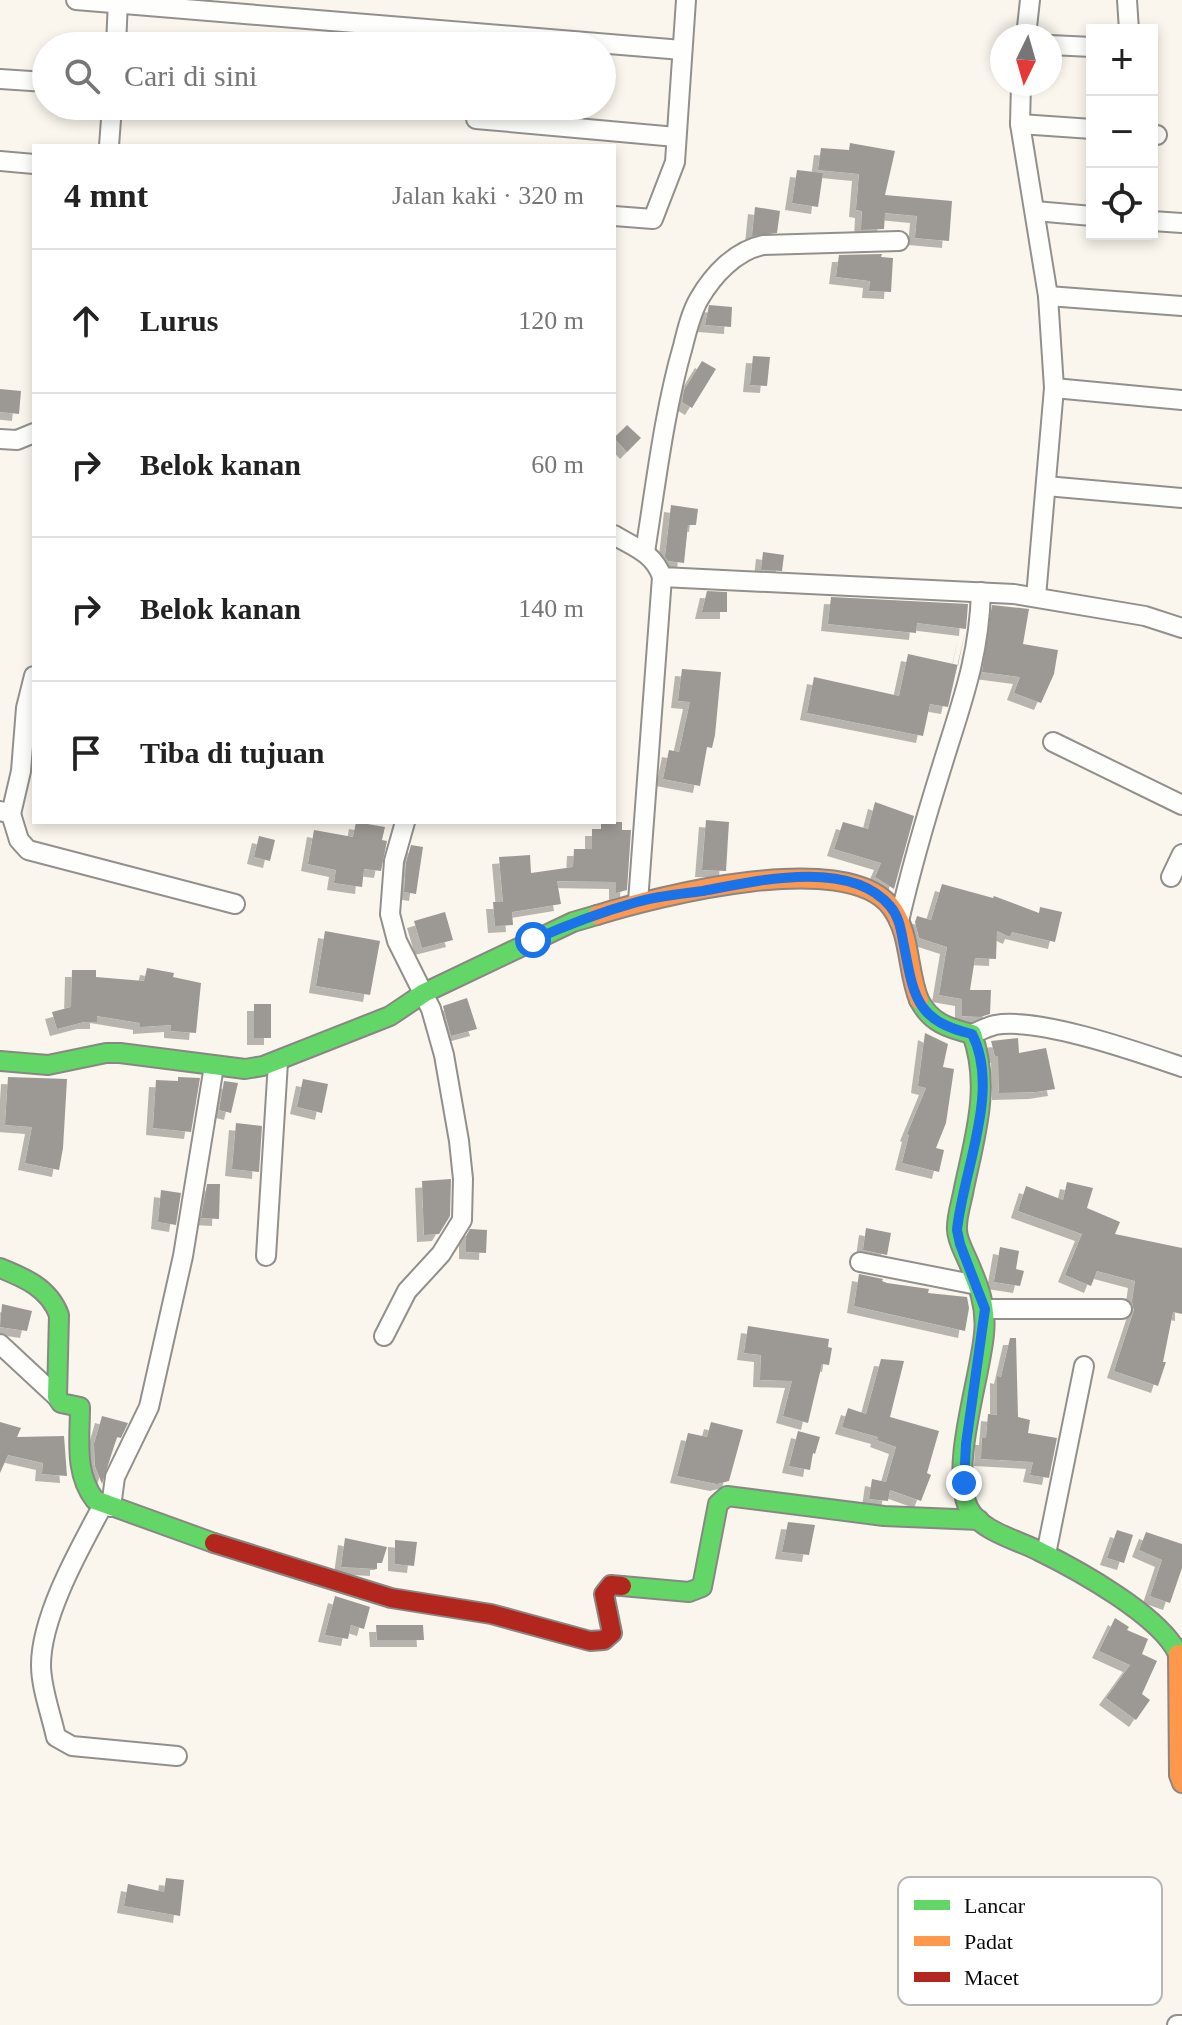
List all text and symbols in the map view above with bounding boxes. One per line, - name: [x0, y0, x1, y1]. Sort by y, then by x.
- north arrow: [990, 24, 1062, 96]
- map controls: [1086, 24, 1158, 240]
- button: +: [1086, 24, 1158, 96]
- search box: [32, 32, 616, 120]
- icon: search: [60, 54, 104, 98]
- text: Cari di sini: [124, 59, 257, 92]
- button: −: [1086, 96, 1158, 168]
- button: locate: [1086, 168, 1158, 240]
- text: 4 mnt: [64, 177, 148, 214]
- text: Jalan kaki · 320 m: [392, 181, 584, 210]
- icon: ahead: [64, 299, 108, 343]
- text: Lurus: [140, 304, 218, 337]
- text: 120 m: [518, 306, 584, 335]
- icon: right: [64, 443, 108, 487]
- text: Belok kanan: [140, 448, 301, 481]
- text: 60 m: [531, 450, 584, 479]
- icon: right: [64, 587, 108, 631]
- text: Belok kanan: [140, 592, 301, 625]
- text: 140 m: [518, 594, 584, 623]
- icon: arrive: [64, 731, 108, 775]
- text: Tiba di tujuan: [140, 736, 325, 769]
- route start: [515, 922, 551, 958]
- route end: [946, 1465, 982, 1501]
- legend: [898, 1877, 1162, 2005]
- text: Lancar: [964, 1893, 1026, 1918]
- text: Padat: [964, 1929, 1013, 1954]
- text: Macet: [964, 1965, 1019, 1990]

